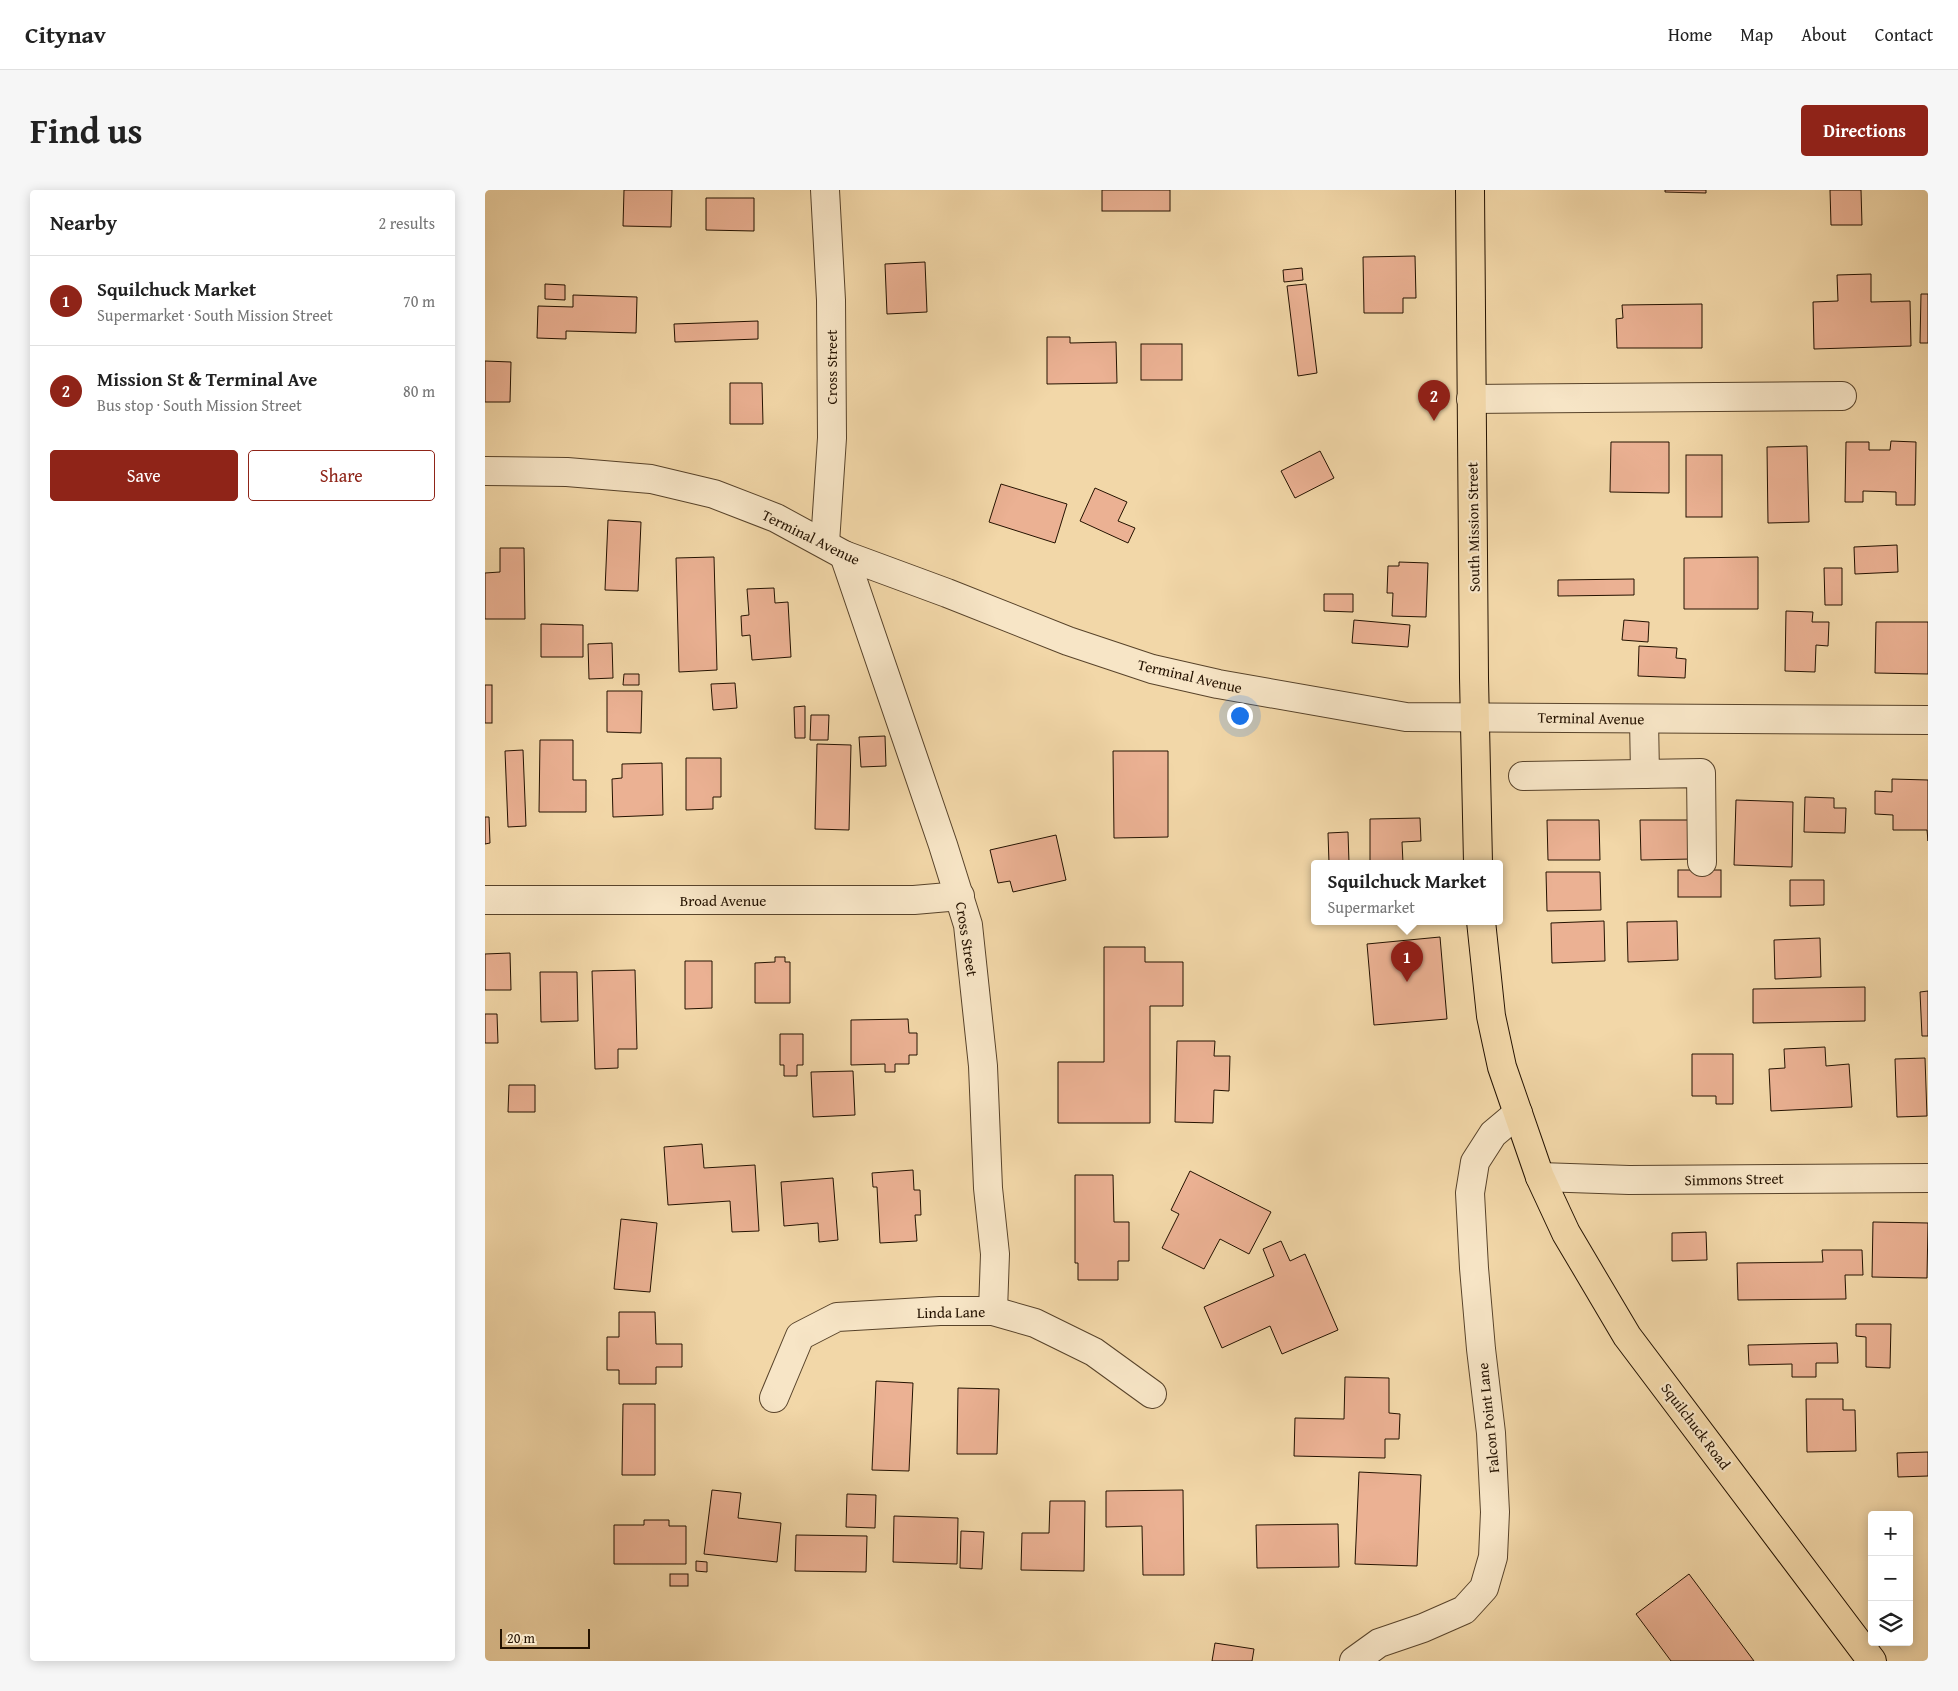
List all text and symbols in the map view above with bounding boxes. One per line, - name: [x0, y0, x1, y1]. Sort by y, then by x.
- text: Citynav: [25, 17, 106, 52]
- text: Home: [1668, 21, 1712, 48]
- text: Map: [1740, 21, 1773, 48]
- text: About: [1801, 21, 1847, 48]
- text: Contact: [1875, 21, 1933, 48]
- text: Find us: [30, 105, 143, 156]
- button: Directions: [1801, 105, 1928, 156]
- text: Nearby: [50, 207, 117, 238]
- text: 2 results: [378, 211, 435, 235]
- text: Squilchuck Market: [97, 275, 256, 303]
- text: 1: [62, 289, 70, 313]
- text: 70 m: [403, 289, 435, 313]
- text: Supermarket · South Mission Street: [97, 303, 333, 327]
- street label: Cross Street: [821, 329, 842, 404]
- text: Mission St & Terminal Ave: [97, 365, 317, 393]
- text: 2: [62, 379, 70, 403]
- text: 80 m: [403, 379, 435, 403]
- pin: 2: [1418, 380, 1450, 421]
- text: Bus stop · South Mission Street: [97, 393, 302, 417]
- button: Save: [50, 450, 238, 501]
- button: Share: [248, 450, 435, 501]
- street label: South Mission Street: [1461, 461, 1485, 592]
- street label: Terminal Avenue: [758, 504, 864, 570]
- street label: Terminal Avenue: [1136, 654, 1244, 698]
- your location: [1227, 703, 1253, 729]
- street label: Terminal Avenue: [1538, 707, 1644, 729]
- popup: [1311, 860, 1503, 925]
- text: Squilchuck Market: [1327, 867, 1487, 895]
- street label: Broad Avenue: [680, 890, 766, 911]
- text: Supermarket: [1327, 895, 1415, 919]
- street label: Cross Street: [951, 900, 983, 978]
- pin: 1: [1391, 941, 1423, 982]
- street label: Simmons Street: [1684, 1168, 1785, 1190]
- street label: Linda Lane: [917, 1301, 985, 1323]
- street label: Falcon Point Lane: [1472, 1362, 1504, 1474]
- street label: Squilchuck Road: [1656, 1378, 1736, 1474]
- map controls: [1868, 1511, 1913, 1646]
- button: +: [1868, 1511, 1913, 1556]
- button: −: [1868, 1556, 1913, 1601]
- button: layers: [1868, 1601, 1913, 1646]
- scale bar: [500, 1626, 590, 1649]
- text: 20 m: [507, 1628, 535, 1648]

